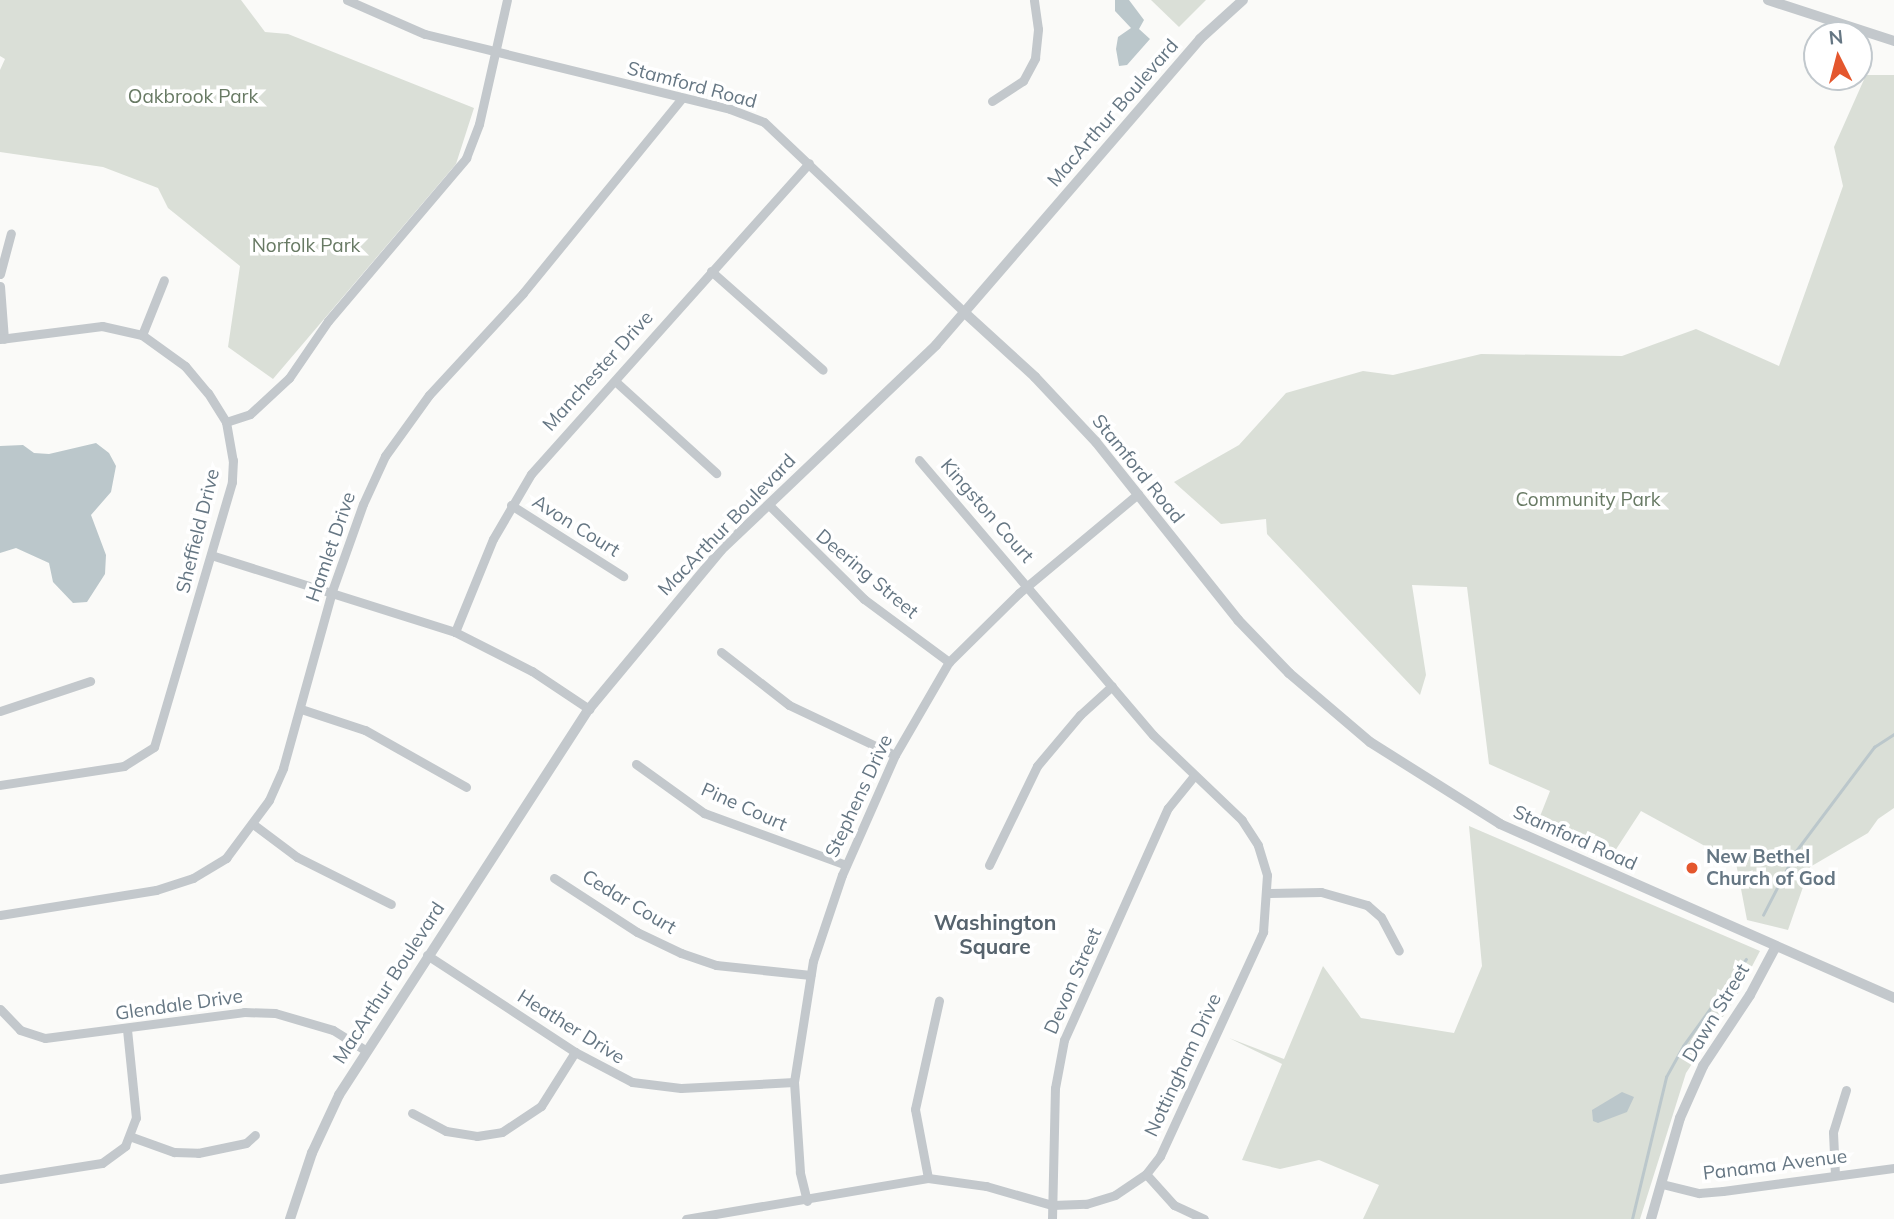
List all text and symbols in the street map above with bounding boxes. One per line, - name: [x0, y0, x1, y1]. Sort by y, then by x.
- north arrow: [1803, 21, 1873, 91]
- text: N: [1828, 24, 1844, 50]
- street label: MacArthur Boulevard: [1043, 35, 1183, 191]
- street label: Stamford Road: [625, 57, 759, 113]
- park label: Oakbrook Park: [128, 86, 258, 108]
- park label: Norfolk Park: [252, 235, 360, 257]
- street label: Manchester Drive: [538, 306, 658, 436]
- street label: Stamford Road: [1087, 410, 1189, 528]
- street label: MacArthur Boulevard: [653, 449, 801, 601]
- street label: Kingston Court: [936, 454, 1038, 568]
- street label: Sheffield Drive: [172, 466, 224, 596]
- street label: Hamlet Drive: [302, 489, 360, 605]
- park label: Community Park: [1516, 489, 1660, 511]
- street label: Avon Court: [528, 490, 624, 562]
- street label: Deering Street: [811, 525, 923, 623]
- street label: Stephens Drive: [821, 731, 897, 861]
- street label: Pine Court: [698, 778, 790, 836]
- street label: Stamford Road: [1509, 800, 1641, 876]
- place label: New Bethel Church of God: [1706, 846, 1836, 890]
- marker: New Bethel Church of God: [1684, 860, 1700, 876]
- street label: Cedar Court: [578, 865, 680, 939]
- street label: MacArthur Boulevard: [328, 898, 450, 1068]
- district label: Washington Square: [934, 909, 1056, 959]
- street label: Devon Street: [1039, 924, 1107, 1038]
- street label: Dawn Street: [1678, 960, 1754, 1066]
- street label: Glendale Drive: [114, 985, 244, 1025]
- street label: Heather Drive: [513, 985, 629, 1069]
- street label: Nottingham Drive: [1140, 990, 1226, 1140]
- street label: Panama Avenue: [1702, 1145, 1848, 1185]

